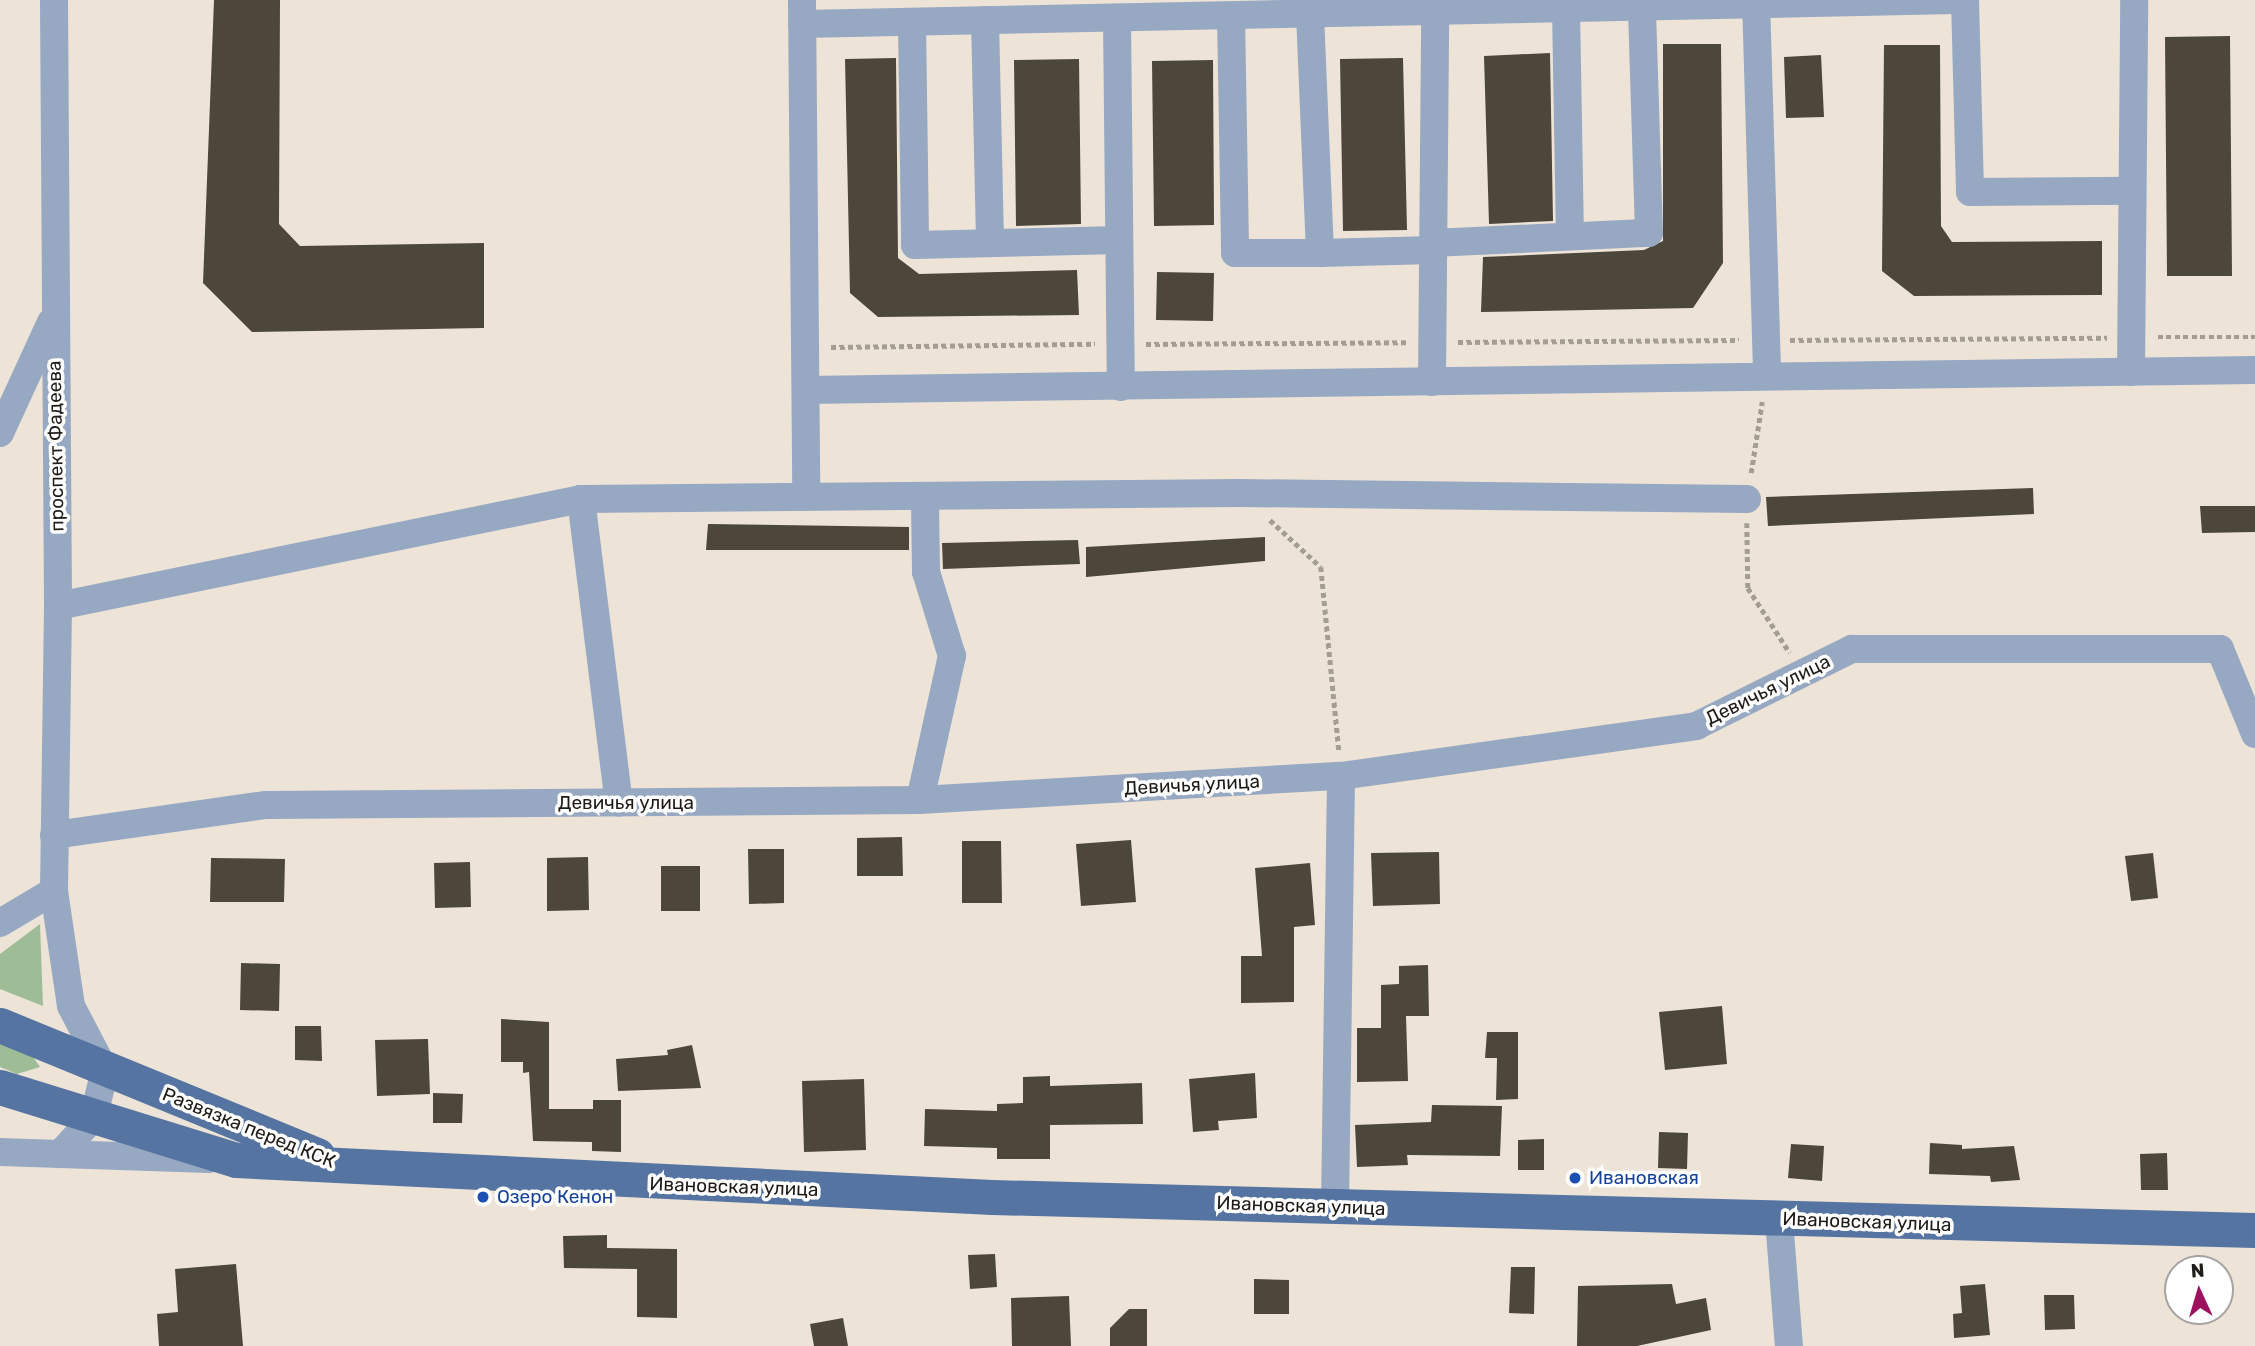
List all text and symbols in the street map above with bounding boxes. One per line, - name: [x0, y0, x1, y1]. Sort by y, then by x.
- street label: проспект Фадеева: [43, 360, 69, 532]
- street label: Девичья улица: [1702, 650, 1834, 730]
- street label: Девичья улица: [1124, 770, 1260, 800]
- street label: Девичья улица: [558, 792, 694, 814]
- street label: Развязка перед КСК: [159, 1083, 339, 1173]
- place label: Ивановская: [1589, 1167, 1699, 1189]
- marker: Ивановская: [1567, 1170, 1583, 1186]
- street label: Ивановская улица: [649, 1173, 819, 1201]
- place label: Озеро Кенон: [497, 1186, 613, 1208]
- marker: Озеро Кенон: [475, 1189, 491, 1205]
- street label: Ивановская улица: [1216, 1192, 1386, 1220]
- street label: Ивановская улица: [1782, 1208, 1952, 1236]
- north arrow: [2164, 1255, 2234, 1325]
- text: N: [2190, 1259, 2205, 1282]

